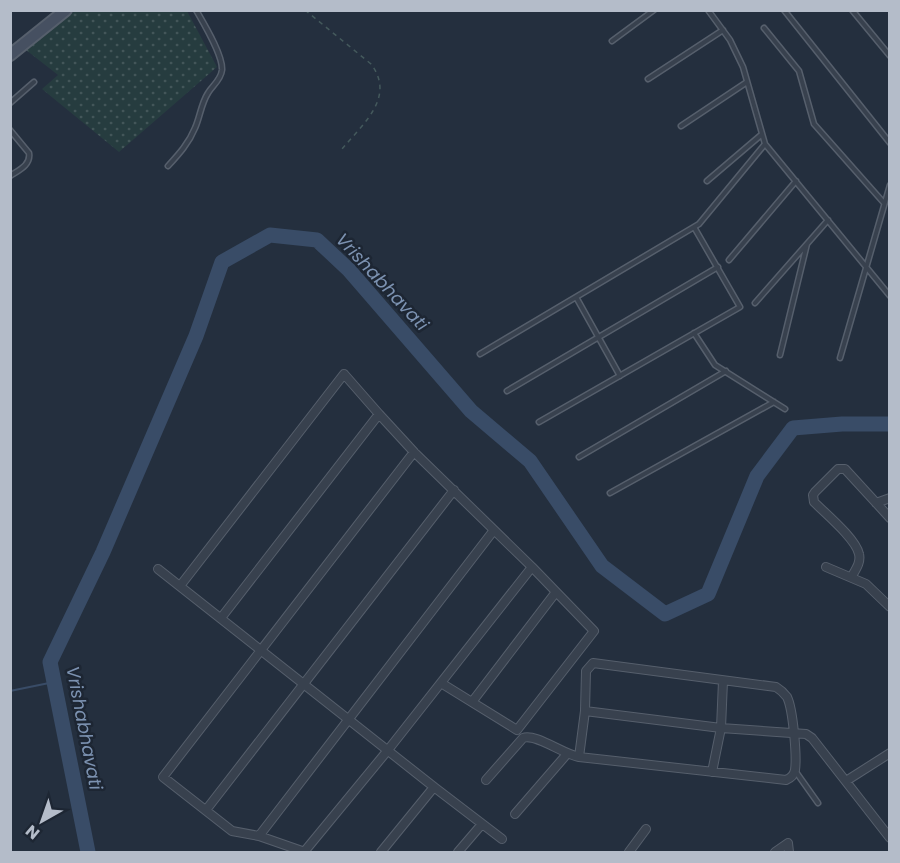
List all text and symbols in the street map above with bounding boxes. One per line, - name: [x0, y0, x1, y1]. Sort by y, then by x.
- water label: Vrishabhavati: [330, 227, 435, 336]
- water label: Vrishabhavati: [60, 664, 109, 792]
- north arrow: [12, 791, 72, 851]
- text: N: [21, 819, 45, 845]

